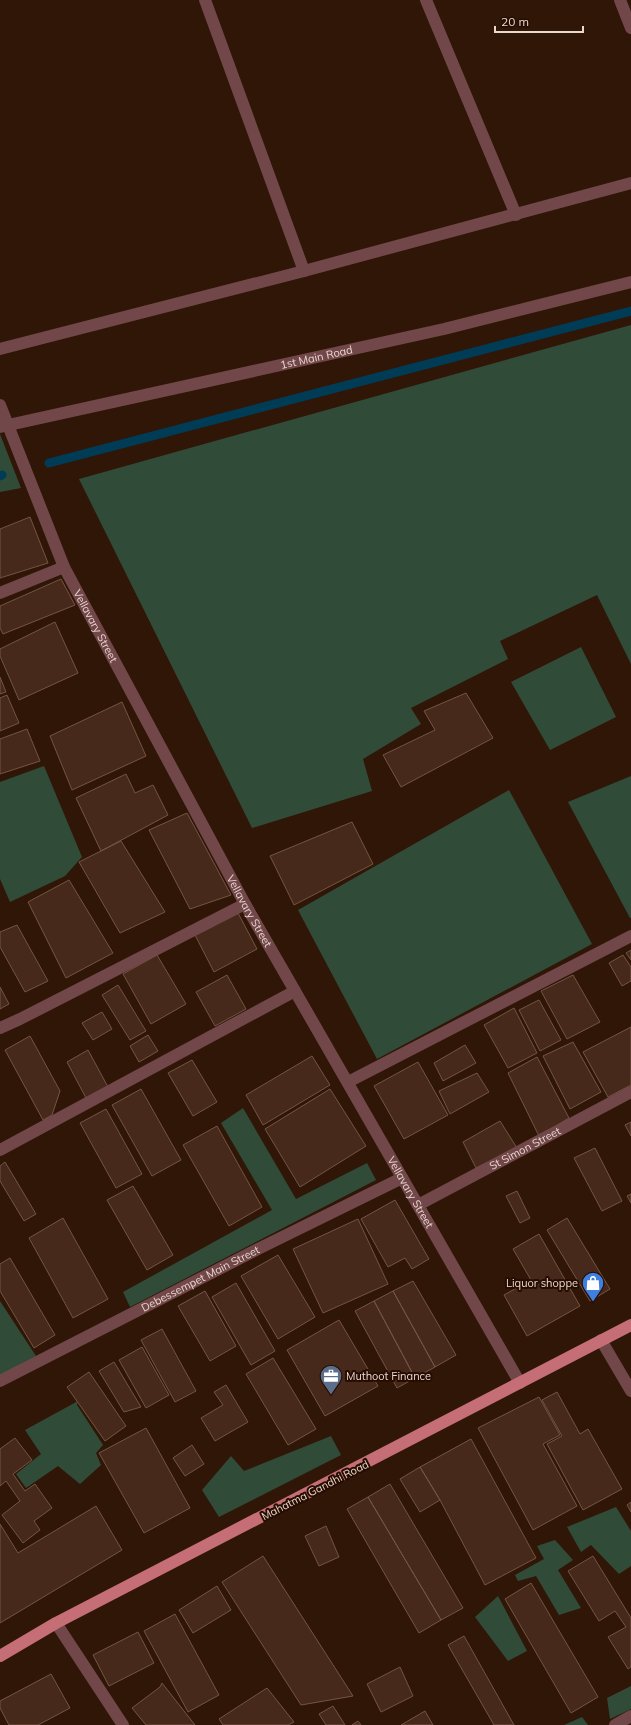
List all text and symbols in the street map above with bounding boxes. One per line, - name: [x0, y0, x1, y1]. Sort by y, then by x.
- scale bar: [495, 8, 583, 34]
- text: 20 m: [501, 14, 529, 29]
- street label: 1st Main Road: [279, 342, 354, 372]
- street label: Vellavary Street: [70, 587, 121, 665]
- street label: Vellavary Street: [224, 872, 275, 950]
- street label: St Simon Street: [487, 1124, 563, 1173]
- street label: Vellavary Street: [384, 1154, 437, 1231]
- street label: Debessempet Main Street: [139, 1242, 262, 1315]
- shop icon: Liquor shoppe: [580, 1270, 606, 1303]
- place label: Liquor shoppe: [506, 1276, 578, 1290]
- office icon: Muthoot Finance: [318, 1363, 344, 1396]
- place label: Muthoot Finance: [346, 1369, 431, 1383]
- street label: Mahatma Gandhi Road: [259, 1457, 371, 1523]

